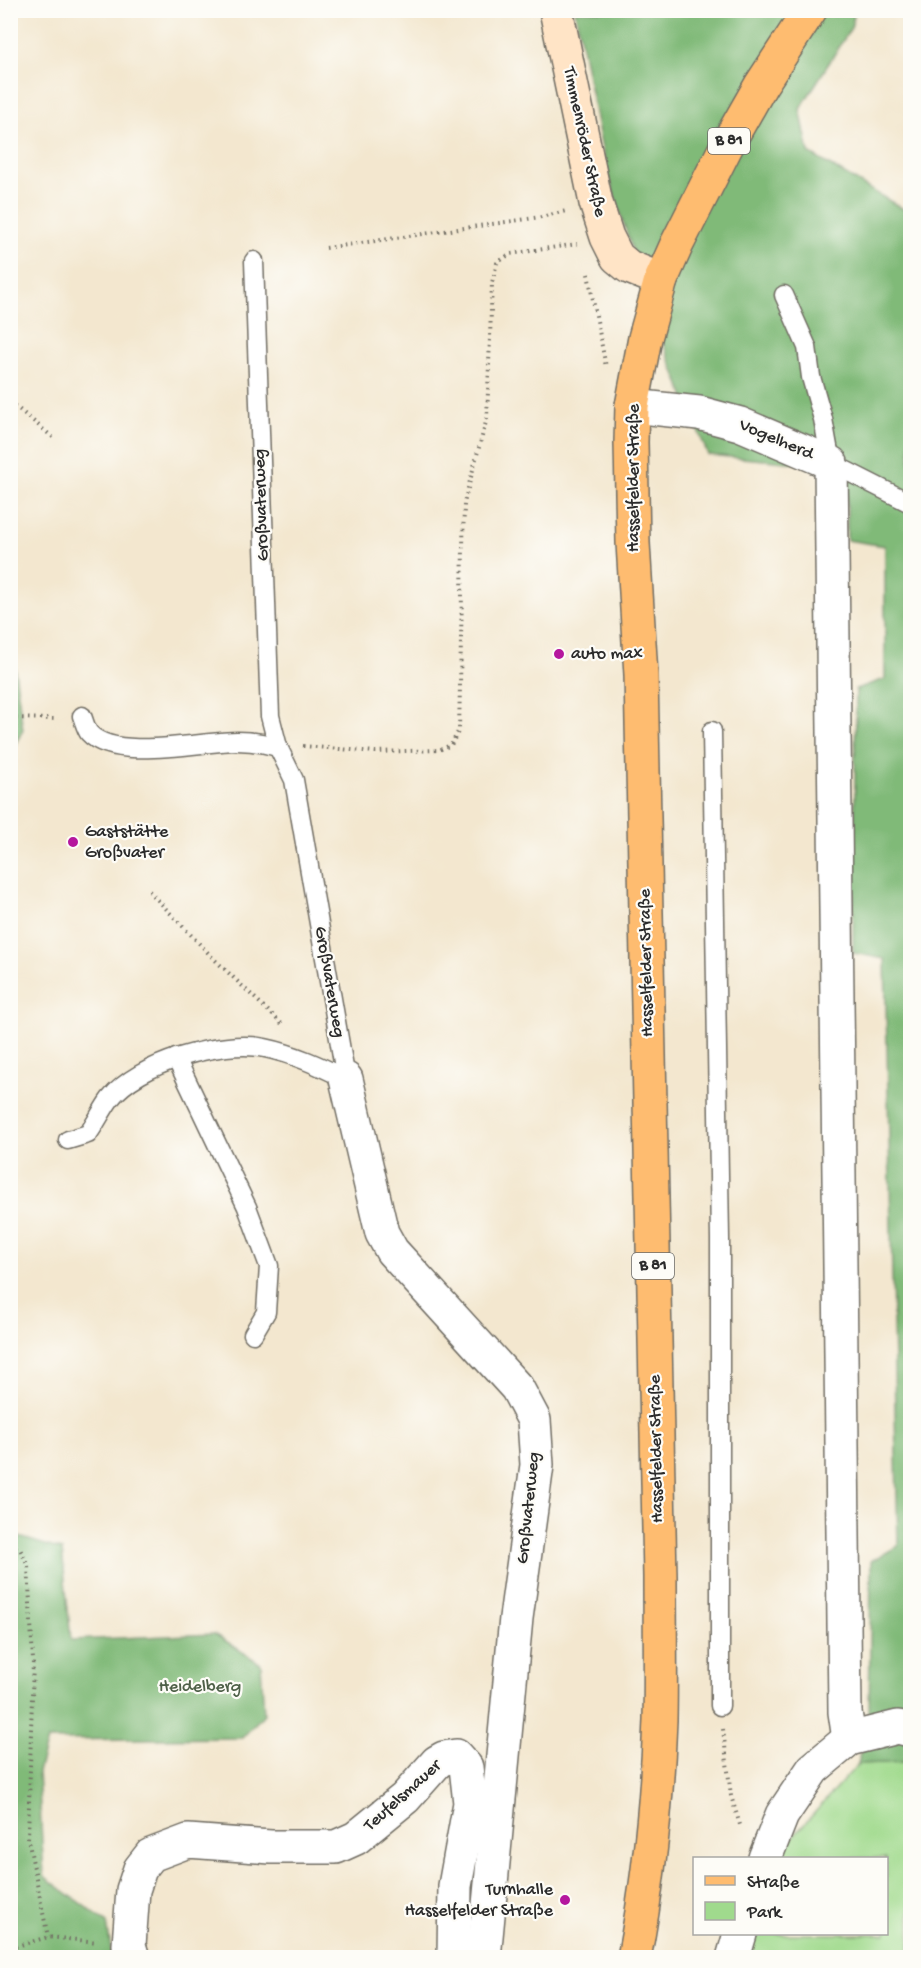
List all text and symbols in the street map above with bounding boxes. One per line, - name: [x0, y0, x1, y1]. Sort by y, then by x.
- street label: Timmenröder Straße: [558, 64, 610, 220]
- road number: B 81: [708, 128, 750, 154]
- street label: Hasselfelder Straße: [624, 403, 645, 552]
- street label: Vogelherd: [735, 415, 818, 466]
- street label: Großvaterweg: [250, 448, 274, 562]
- place label: auto max: [571, 644, 643, 665]
- marker: auto max: [552, 647, 566, 661]
- place label: Gaststätte Großvater: [85, 822, 169, 864]
- marker: Gaststätte Großvater: [66, 835, 80, 849]
- street label: Hasselfelder Straße: [635, 888, 659, 1037]
- street label: Großvaterweg: [309, 925, 349, 1039]
- road number: B 81: [632, 1253, 674, 1279]
- street label: Hasselfelder Straße: [645, 1374, 669, 1523]
- street label: Großvaterweg: [513, 1451, 545, 1565]
- park label: Heidelberg: [159, 1677, 241, 1698]
- street label: Teufelsmauer: [359, 1755, 447, 1837]
- legend: [693, 1857, 888, 1935]
- text: Straße: [747, 1873, 800, 1894]
- place label: Turnhalle Hasselfelder Straße: [405, 1880, 554, 1922]
- marker: Turnhalle Hasselfelder Straße: [558, 1893, 572, 1907]
- text: Park: [746, 1903, 783, 1924]

